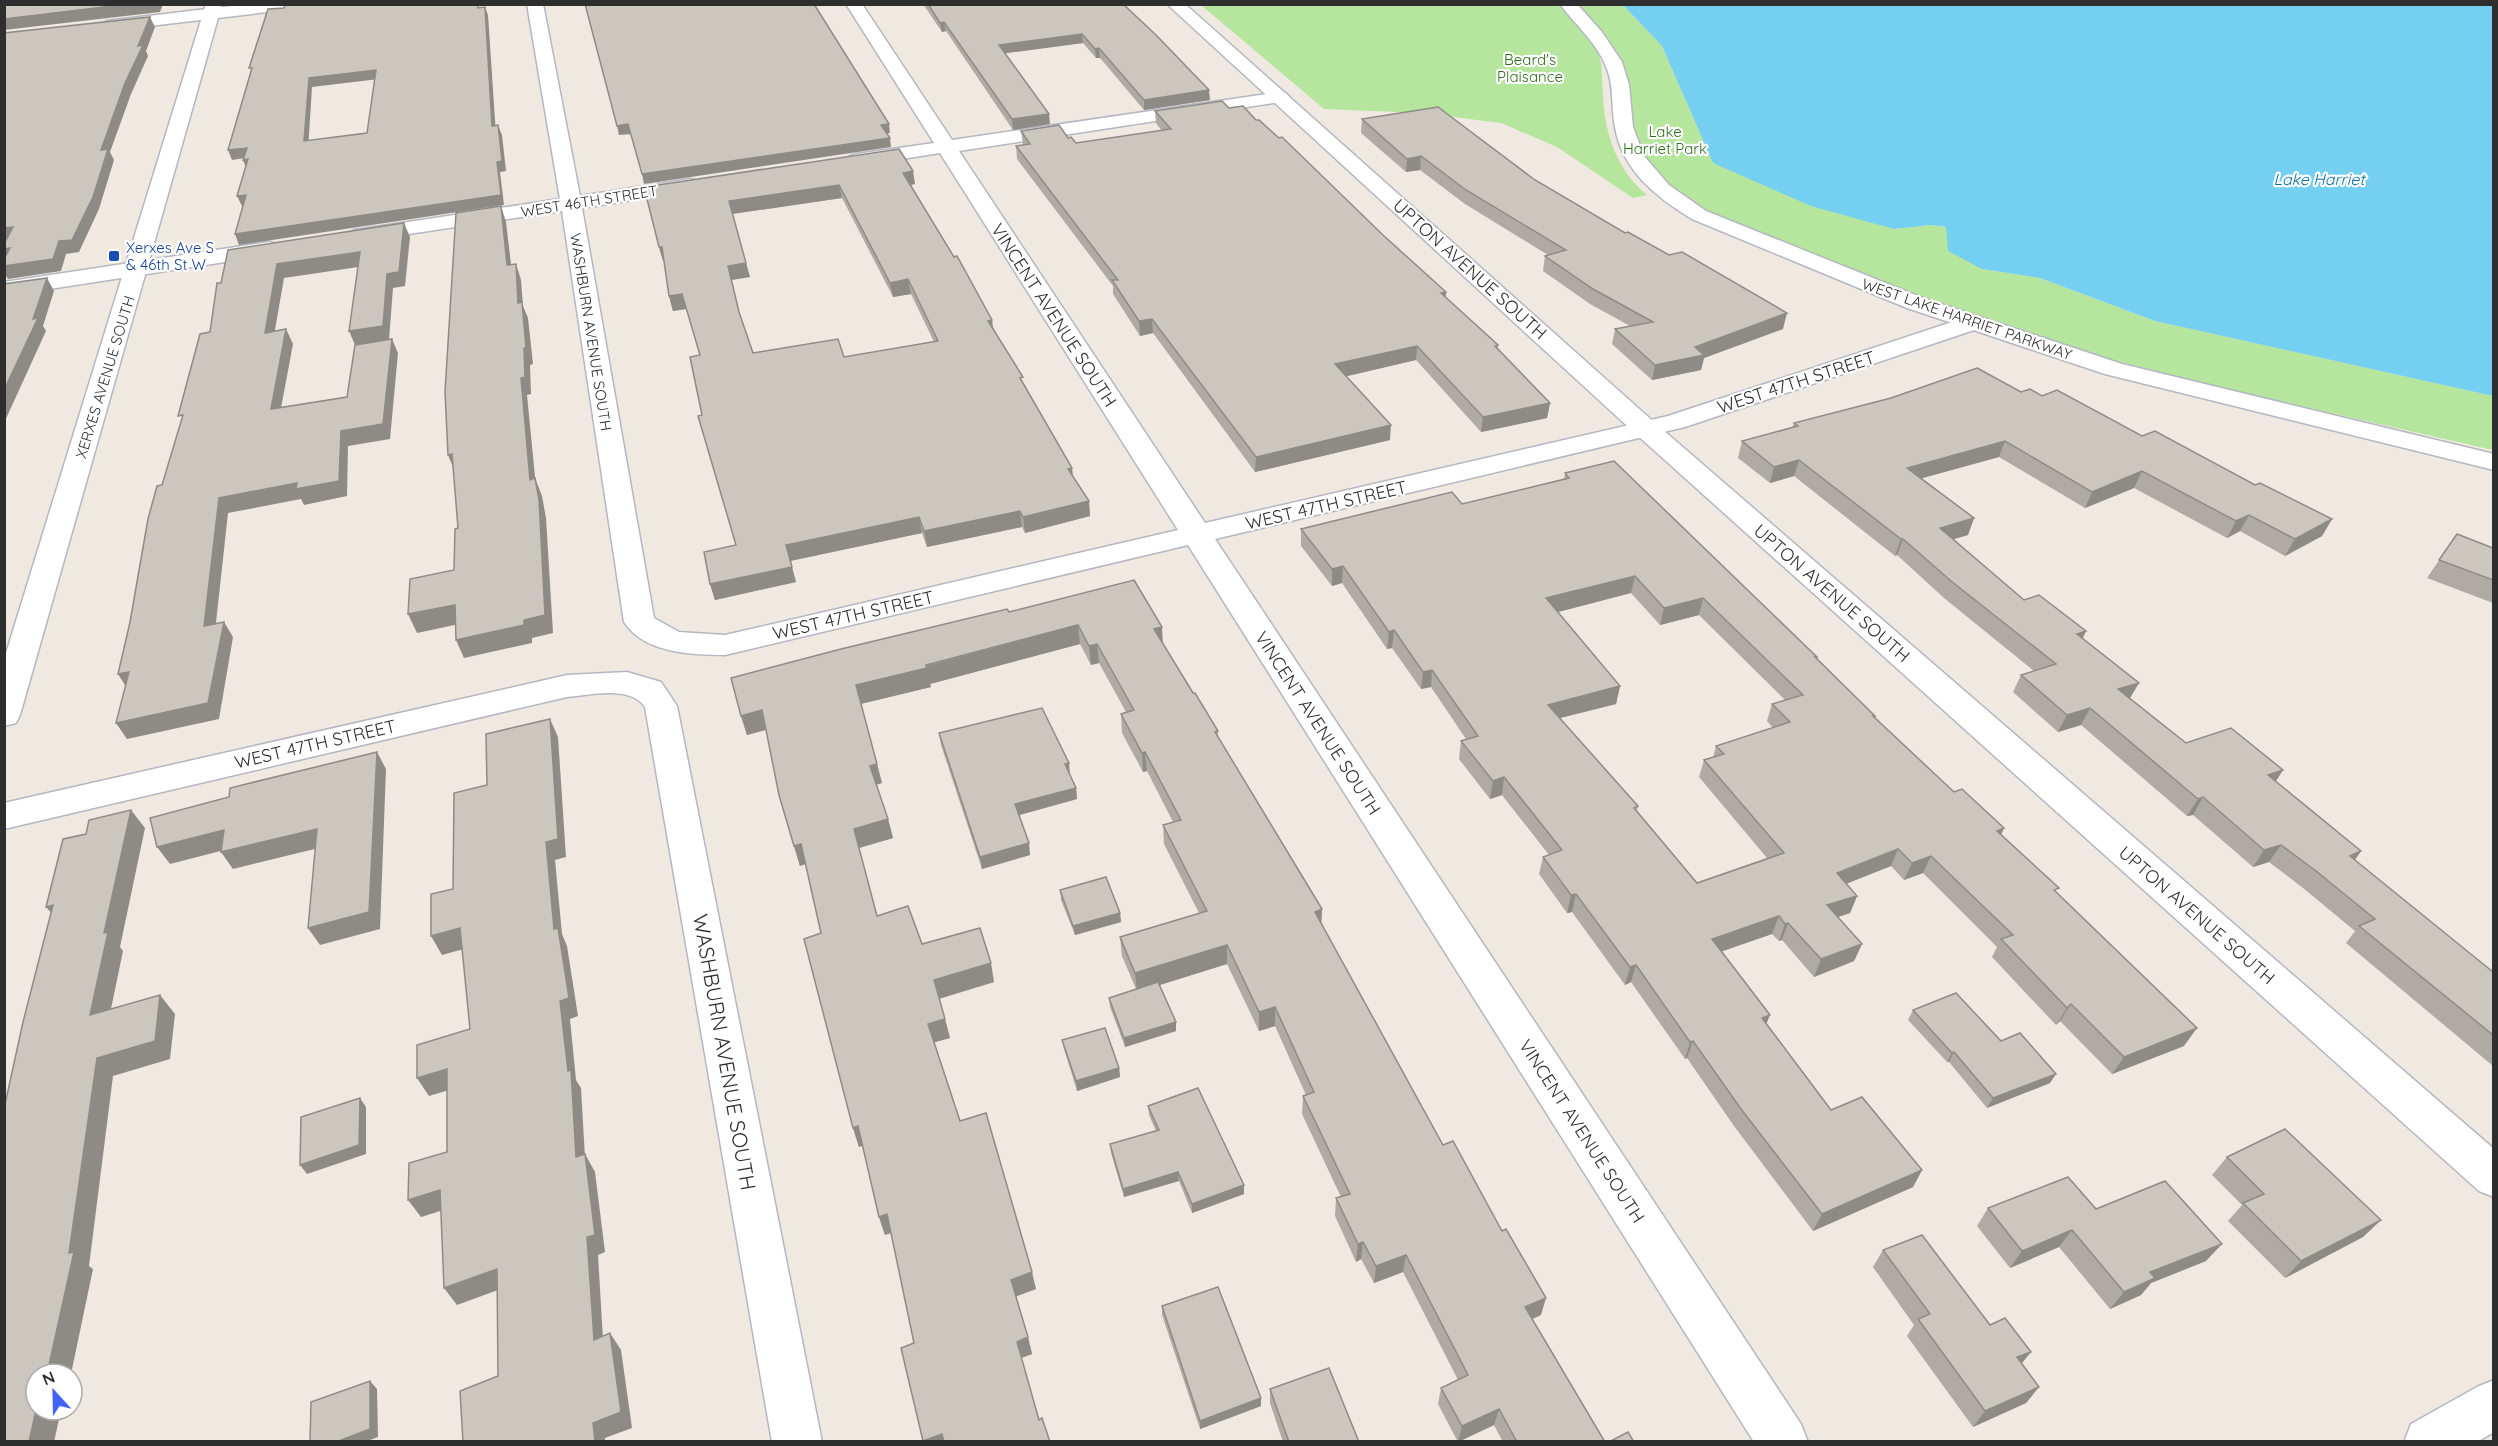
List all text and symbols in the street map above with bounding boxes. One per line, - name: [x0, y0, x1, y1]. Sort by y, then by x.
- park label: Beard's Plaisance: [1497, 50, 1563, 86]
- park label: Lake Harriet Park: [1623, 122, 1707, 158]
- water label: Lake Harriet: [2273, 169, 2366, 189]
- street label: WEST 46TH STREET: [519, 181, 659, 221]
- street label: UPTON AVENUE SOUTH: [1388, 194, 1552, 344]
- street label: VINCENT AVENUE SOUTH: [986, 219, 1122, 411]
- street label: WASHBURN AVENUE SOUTH: [566, 232, 616, 432]
- place label: Xerxes Ave S & 46th St W: [126, 238, 214, 274]
- marker: Xerxes Ave S & 46th St W: [107, 249, 121, 263]
- street label: WEST LAKE HARRIET PARKWAY: [1860, 274, 2075, 364]
- street label: XERXES AVENUE SOUTH: [71, 293, 139, 461]
- street label: WEST 47TH STREET: [1714, 346, 1878, 418]
- street label: WEST 47TH STREET: [1243, 475, 1409, 535]
- street label: UPTON AVENUE SOUTH: [1749, 519, 1915, 667]
- street label: WEST 47TH STREET: [770, 585, 936, 645]
- street label: VINCENT AVENUE SOUTH: [1250, 627, 1386, 819]
- street label: WEST 47TH STREET: [232, 714, 398, 774]
- street label: UPTON AVENUE SOUTH: [2114, 841, 2280, 989]
- street label: WASHBURN AVENUE SOUTH: [688, 912, 762, 1192]
- street label: VINCENT AVENUE SOUTH: [1514, 1035, 1650, 1227]
- north arrow: [24, 1362, 84, 1422]
- text: N: [39, 1367, 58, 1390]

